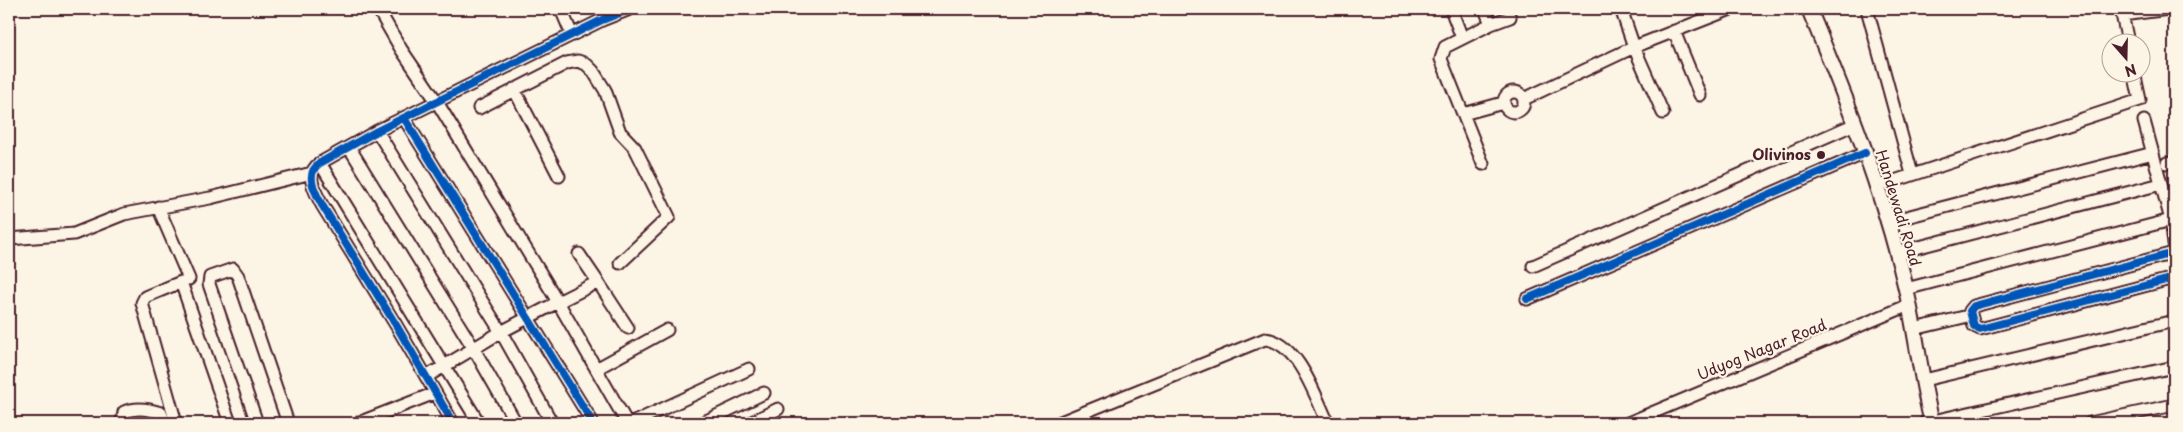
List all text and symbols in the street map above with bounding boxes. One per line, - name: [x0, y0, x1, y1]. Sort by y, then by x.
- north arrow: [2100, 32, 2150, 82]
- text: N: [2122, 59, 2139, 82]
- place label: Olivinos: [1752, 142, 1811, 165]
- street label: Handewadi Road: [1871, 146, 1928, 269]
- marker: Olivinos: [1815, 149, 1827, 161]
- street label: Udyog Nagar Road: [1693, 312, 1830, 385]

